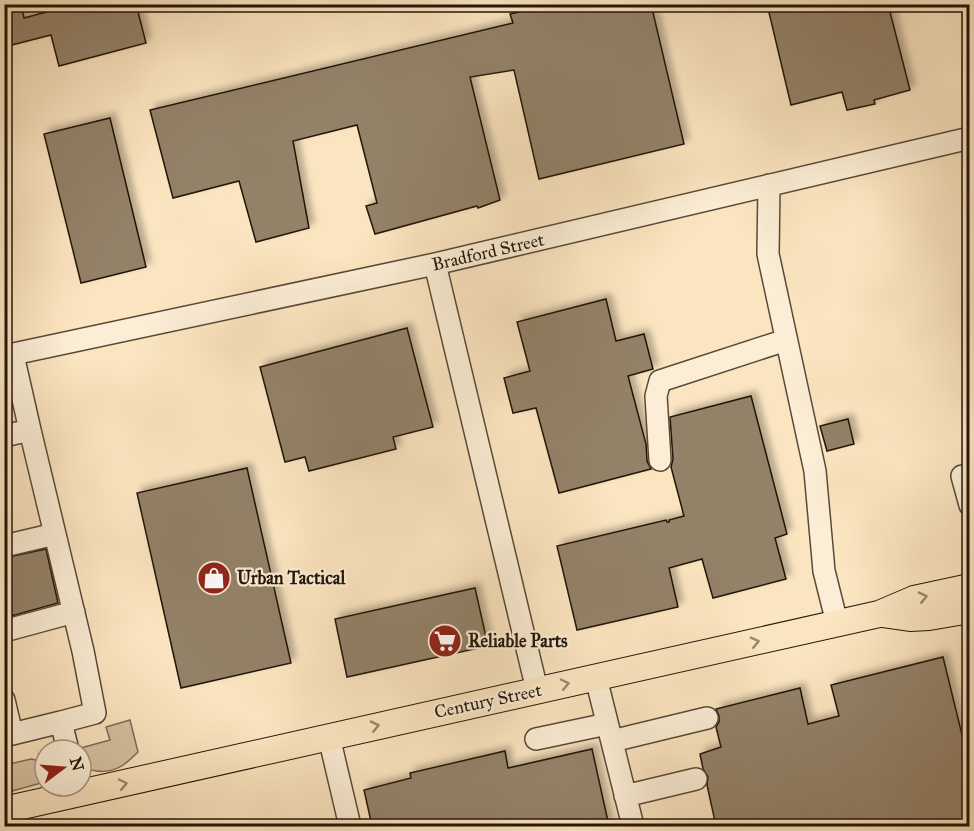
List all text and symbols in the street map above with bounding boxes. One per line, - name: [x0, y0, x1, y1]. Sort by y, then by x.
- street label: Bradford Street: [430, 228, 547, 276]
- shop icon: Urban Tactical: [196, 560, 232, 596]
- place label: Urban Tactical: [237, 567, 346, 589]
- one-way arrow: [918, 592, 928, 605]
- supermarket icon: Reliable Parts: [427, 623, 463, 659]
- place label: Reliable Parts: [468, 630, 568, 652]
- one-way arrow: [750, 636, 760, 649]
- street label: Century Street: [432, 679, 544, 723]
- one-way arrow: [560, 679, 570, 692]
- one-way arrow: [369, 721, 379, 734]
- north arrow: [33, 738, 93, 798]
- text: N: [66, 755, 88, 774]
- one-way arrow: [118, 778, 128, 791]

